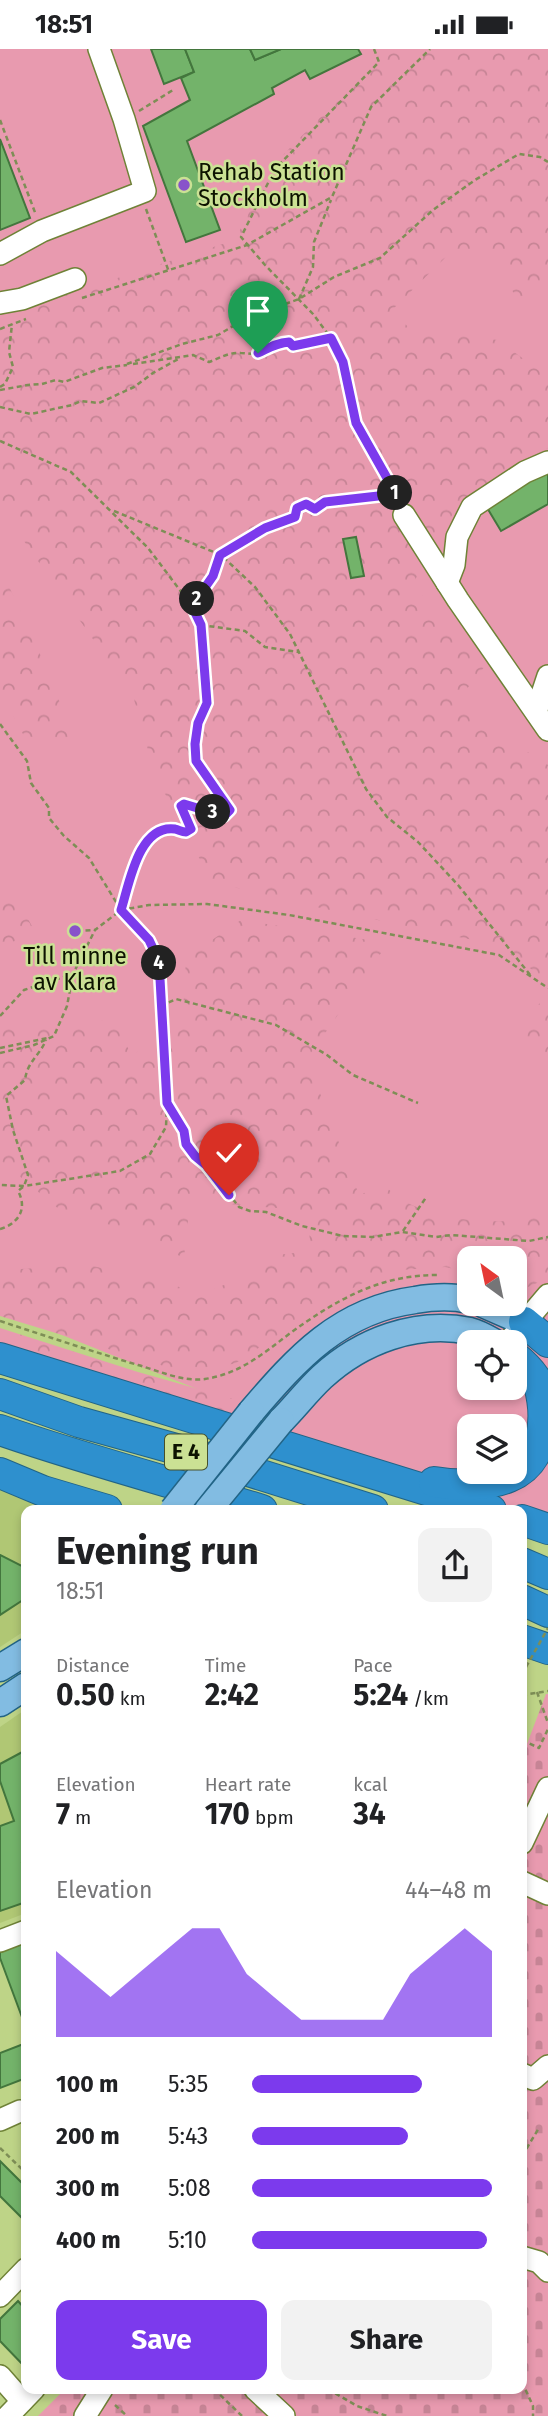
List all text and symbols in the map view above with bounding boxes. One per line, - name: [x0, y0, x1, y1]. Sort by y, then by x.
- text: 18:51: [35, 9, 93, 40]
- place label: Rehab Station Stockholm: [198, 158, 345, 212]
- marker: Rehab Station Stockholm: [176, 177, 192, 193]
- pin: [228, 281, 288, 353]
- icon: arrive: [239, 292, 277, 330]
- pin: 1: [378, 475, 412, 511]
- text: 1: [390, 481, 399, 504]
- pin: 2: [180, 581, 214, 617]
- text: 2: [192, 587, 201, 610]
- pin: 3: [196, 795, 230, 829]
- text: 3: [208, 800, 217, 823]
- marker: Till minne av Klara: [67, 923, 83, 939]
- place label: Till minne av Klara: [23, 942, 127, 996]
- pin: 4: [142, 946, 176, 981]
- text: 4: [153, 951, 164, 974]
- pin: [199, 1123, 259, 1195]
- icon: check: [210, 1134, 248, 1172]
- north arrow: [457, 1246, 527, 1316]
- map controls: [457, 1246, 527, 1484]
- button: locate: [457, 1330, 527, 1400]
- button: layers: [457, 1414, 527, 1484]
- road number: E 4: [165, 1435, 207, 1469]
- text: Evening run: [56, 1528, 259, 1574]
- button: share: [418, 1528, 492, 1602]
- text: 18:51: [56, 1577, 105, 1605]
- text: Distance: [56, 1654, 130, 1677]
- text: Time: [205, 1654, 246, 1677]
- text: Pace: [353, 1654, 393, 1677]
- text: 0.50: [56, 1677, 115, 1713]
- text: 2:42: [205, 1677, 259, 1713]
- text: 5:24: [353, 1677, 408, 1713]
- text: km: [115, 1687, 146, 1710]
- text: /km: [408, 1687, 449, 1710]
- text: Elevation: [56, 1773, 136, 1796]
- text: Heart rate: [205, 1773, 291, 1796]
- text: kcal: [353, 1773, 388, 1796]
- text: 7: [56, 1796, 70, 1832]
- text: 170: [205, 1796, 250, 1832]
- text: 34: [353, 1796, 386, 1832]
- text: m: [70, 1806, 91, 1829]
- text: bpm: [250, 1806, 294, 1829]
- text: Elevation: [56, 1876, 152, 1904]
- text: 44–48 m: [405, 1876, 492, 1904]
- text: 100 m: [56, 2070, 118, 2098]
- text: 5:35: [168, 2070, 208, 2098]
- text: 200 m: [56, 2122, 120, 2150]
- text: 5:43: [168, 2122, 208, 2150]
- text: 300 m: [56, 2174, 120, 2202]
- text: 5:08: [168, 2174, 211, 2202]
- text: 400 m: [56, 2226, 121, 2254]
- text: 5:10: [168, 2226, 207, 2254]
- button: Save: [56, 2300, 267, 2380]
- button: Share: [281, 2300, 492, 2380]

